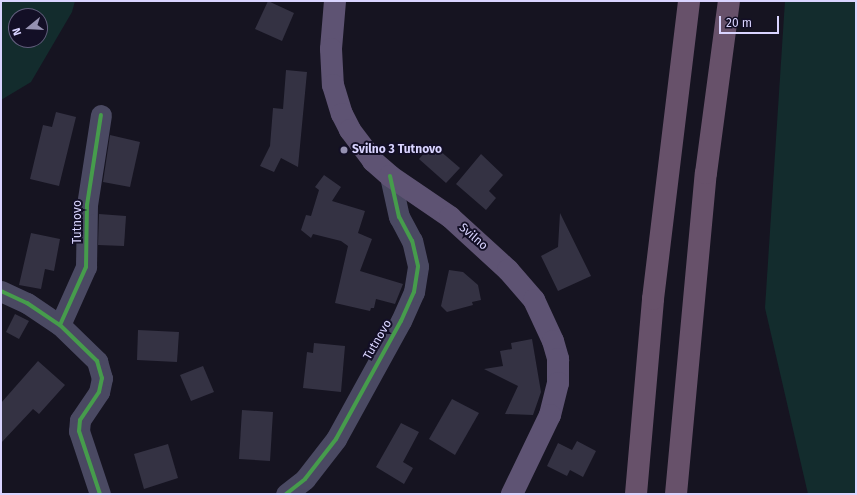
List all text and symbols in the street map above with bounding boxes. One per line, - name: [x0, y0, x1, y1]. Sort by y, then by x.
- north arrow: [8, 8, 48, 48]
- scale bar: [721, 8, 781, 34]
- text: 20 m: [726, 16, 752, 30]
- text: N: [10, 26, 24, 37]
- place label: Svilno 3 Tutnovo: [352, 143, 442, 157]
- marker: Svilno 3 Tutnovo: [339, 145, 349, 155]
- street label: Tutnovo: [71, 200, 85, 244]
- street label: Svilno: [456, 221, 490, 253]
- street label: Tutnovo: [361, 317, 395, 363]

